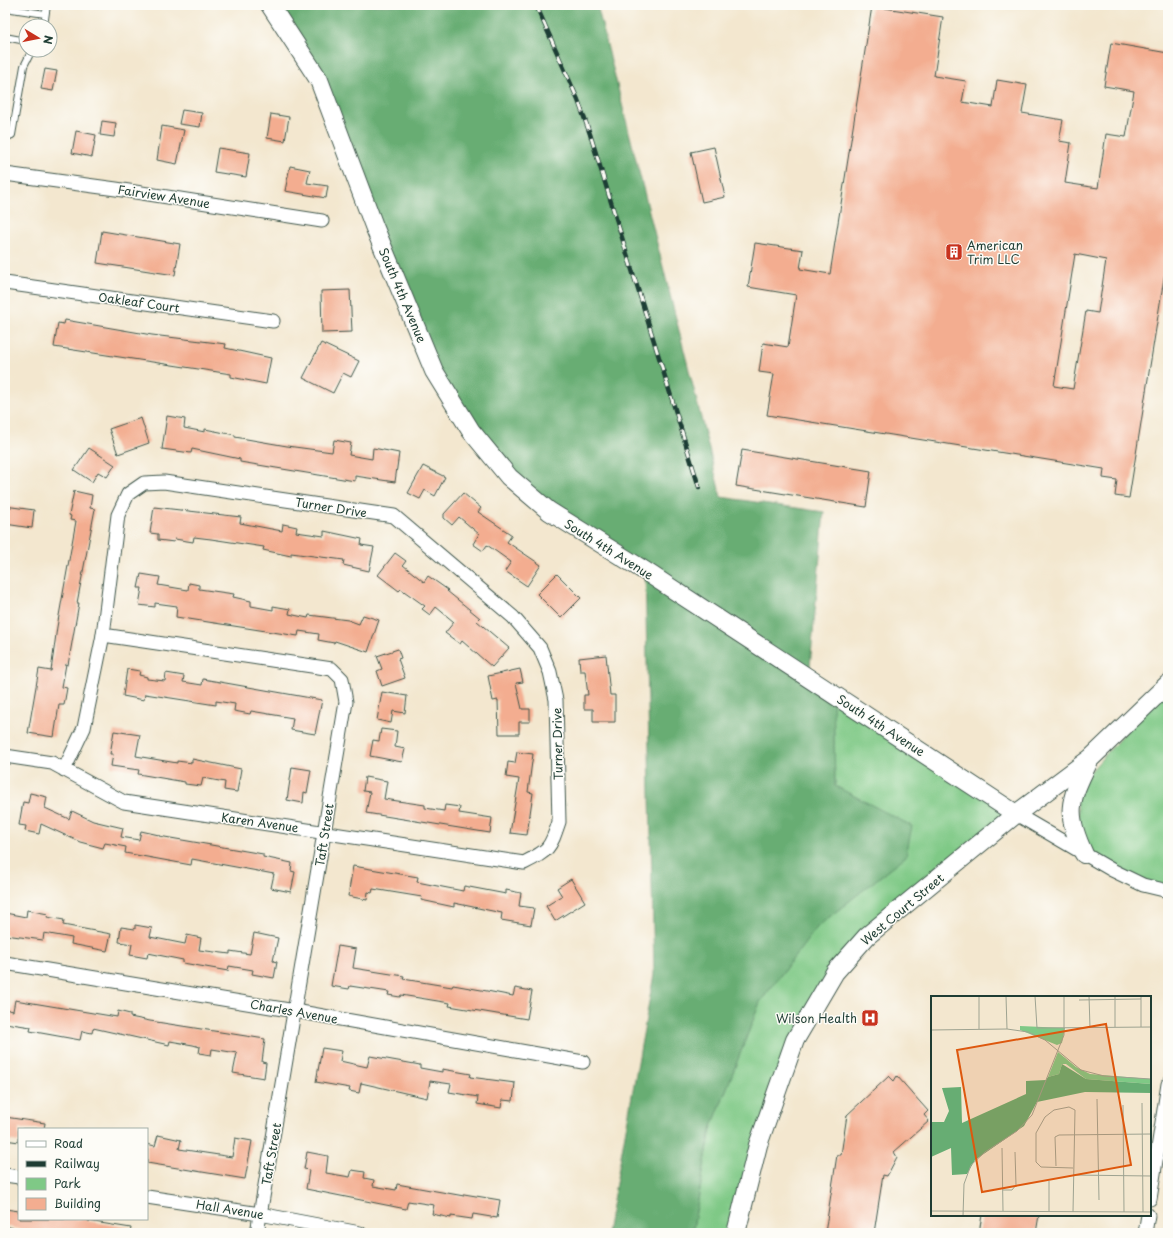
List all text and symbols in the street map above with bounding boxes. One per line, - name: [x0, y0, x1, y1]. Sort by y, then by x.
- north arrow: [18, 18, 58, 58]
- text: N: [39, 34, 57, 46]
- street label: Fairview Avenue: [117, 180, 212, 212]
- place label: American Trim LLC: [967, 236, 1023, 268]
- building icon: American Trim LLC: [944, 242, 964, 262]
- street label: South 4th Avenue: [375, 245, 431, 346]
- street label: Oakleaf Court: [97, 287, 181, 317]
- street label: Turner Drive: [294, 492, 368, 522]
- street label: South 4th Avenue: [561, 514, 657, 584]
- street label: South 4th Avenue: [833, 690, 929, 760]
- street label: Turner Drive: [547, 708, 567, 780]
- street label: Taft Street: [310, 802, 338, 868]
- street label: Karen Avenue: [220, 808, 300, 836]
- street label: West Court Street: [856, 869, 948, 949]
- street label: Charles Avenue: [249, 994, 340, 1028]
- inset map: [931, 996, 1151, 1216]
- hospital icon: Wilson Health: [860, 1008, 880, 1028]
- place label: Wilson Health: [776, 1009, 857, 1027]
- street label: Taft Street: [257, 1121, 285, 1187]
- legend: [18, 1128, 148, 1220]
- text: Road: [54, 1134, 83, 1152]
- text: Railway: [54, 1154, 100, 1172]
- text: Park: [54, 1174, 81, 1192]
- text: Building: [54, 1194, 101, 1212]
- street label: Hall Avenue: [195, 1195, 266, 1223]

